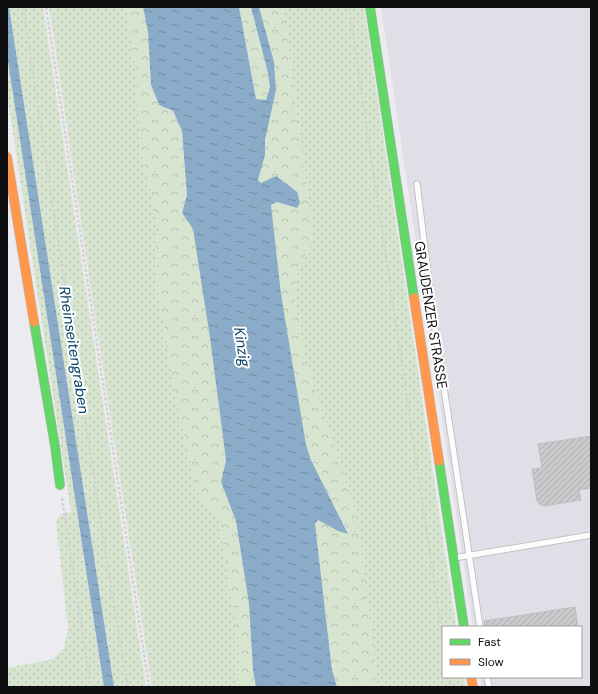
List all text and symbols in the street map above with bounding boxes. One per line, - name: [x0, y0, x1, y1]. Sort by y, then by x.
- street label: GRAUDENZER STRASSE: [410, 240, 452, 390]
- water label: Rheinseitengraben: [54, 285, 94, 416]
- water label: Kinzig: [229, 326, 255, 369]
- legend: [442, 626, 582, 678]
- text: Fast: [478, 634, 501, 650]
- text: Slow: [478, 654, 504, 670]

